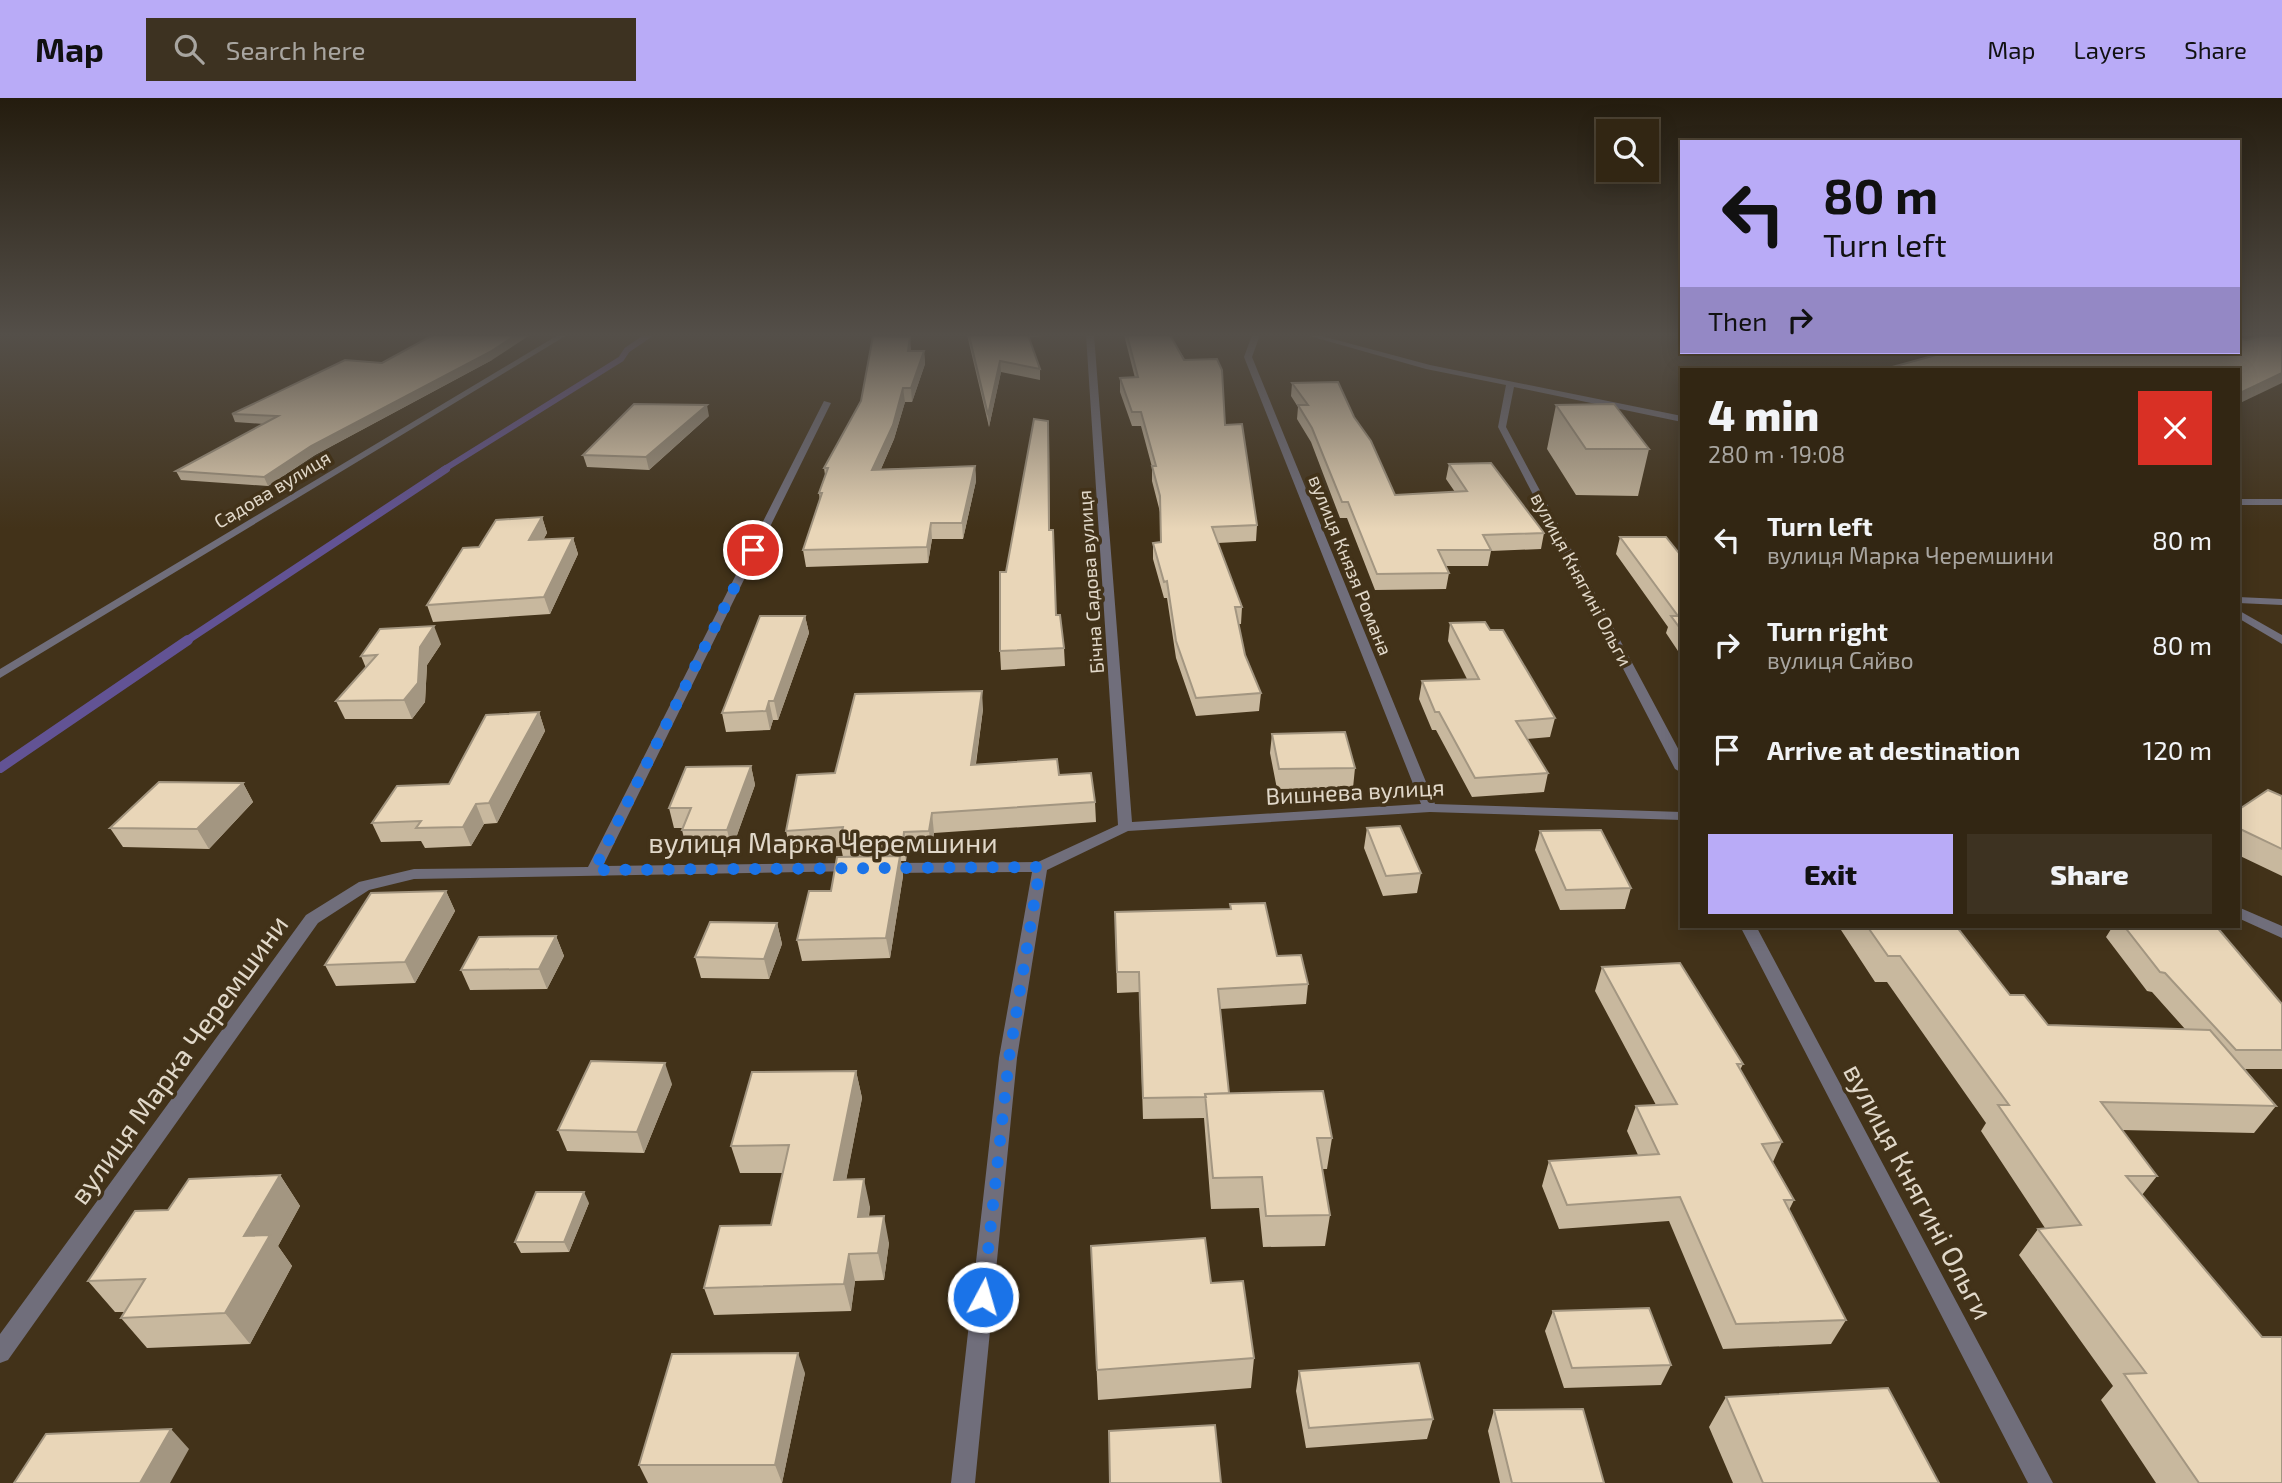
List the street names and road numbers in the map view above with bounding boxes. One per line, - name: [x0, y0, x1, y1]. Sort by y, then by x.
- street label: Садова вулиця: [210, 445, 335, 534]
- street label: вулиця Князя Романа: [1303, 471, 1398, 659]
- street label: вулиця Княгині Ольги: [1526, 488, 1638, 670]
- street label: Бічна Садова вулиця: [1072, 489, 1109, 675]
- street label: Вишнева вулиця: [1265, 772, 1445, 811]
- street label: вулиця Марка Черемшини: [648, 825, 998, 859]
- street label: вулиця Марка Черемшини: [62, 908, 294, 1210]
- street label: вулиця Княгині Ольги: [1837, 1057, 2001, 1325]

